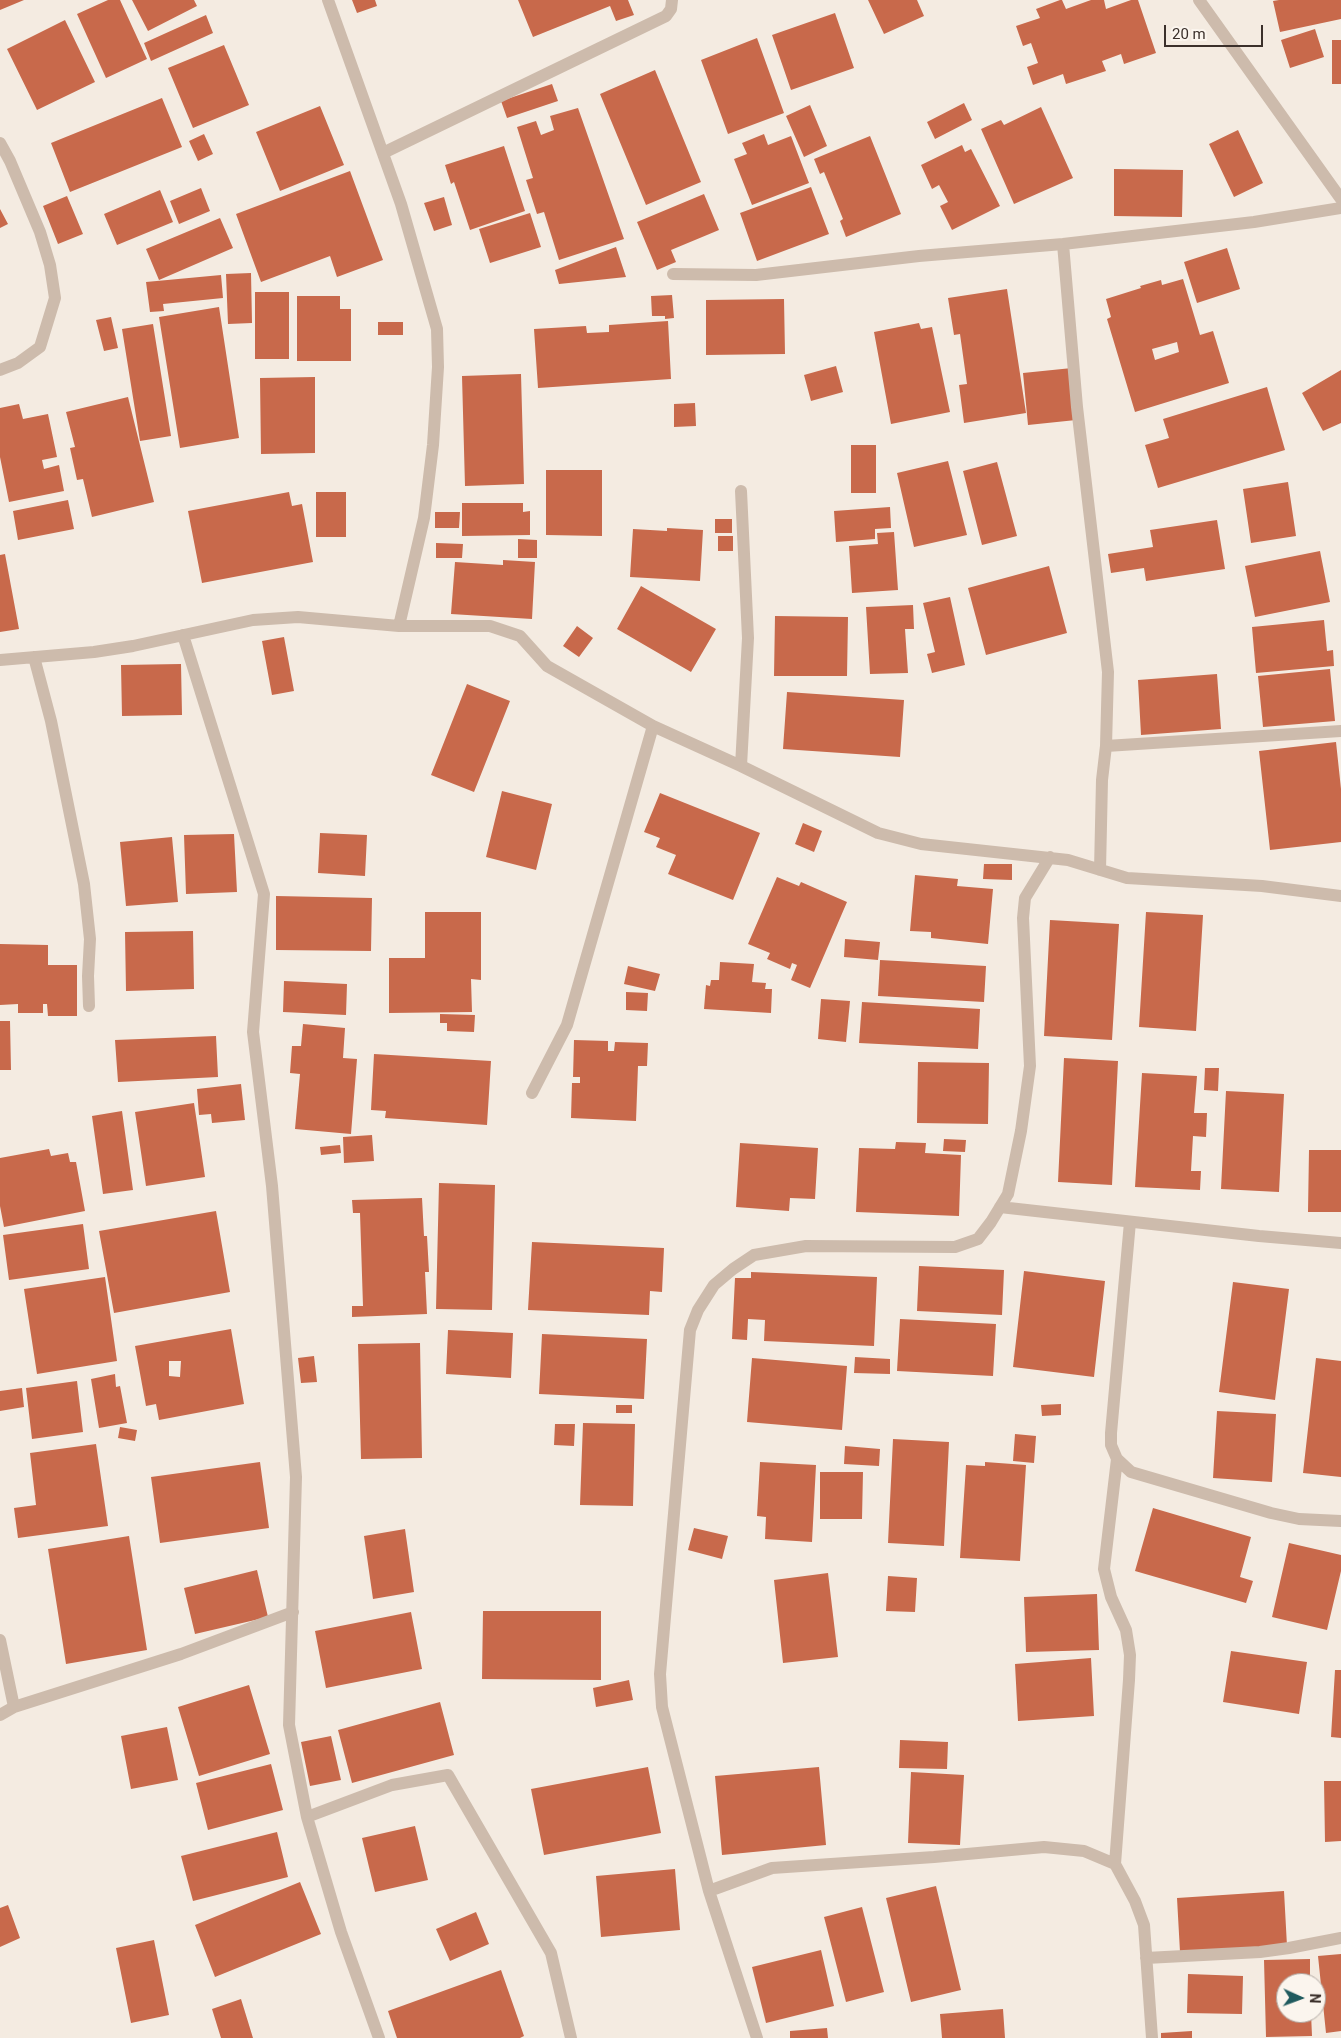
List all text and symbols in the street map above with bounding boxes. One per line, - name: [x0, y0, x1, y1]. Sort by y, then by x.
- scale bar: [1166, 15, 1265, 47]
- text: 20 m: [1172, 25, 1206, 43]
- north arrow: [1276, 1973, 1326, 2023]
- text: N: [1307, 1993, 1323, 2004]

